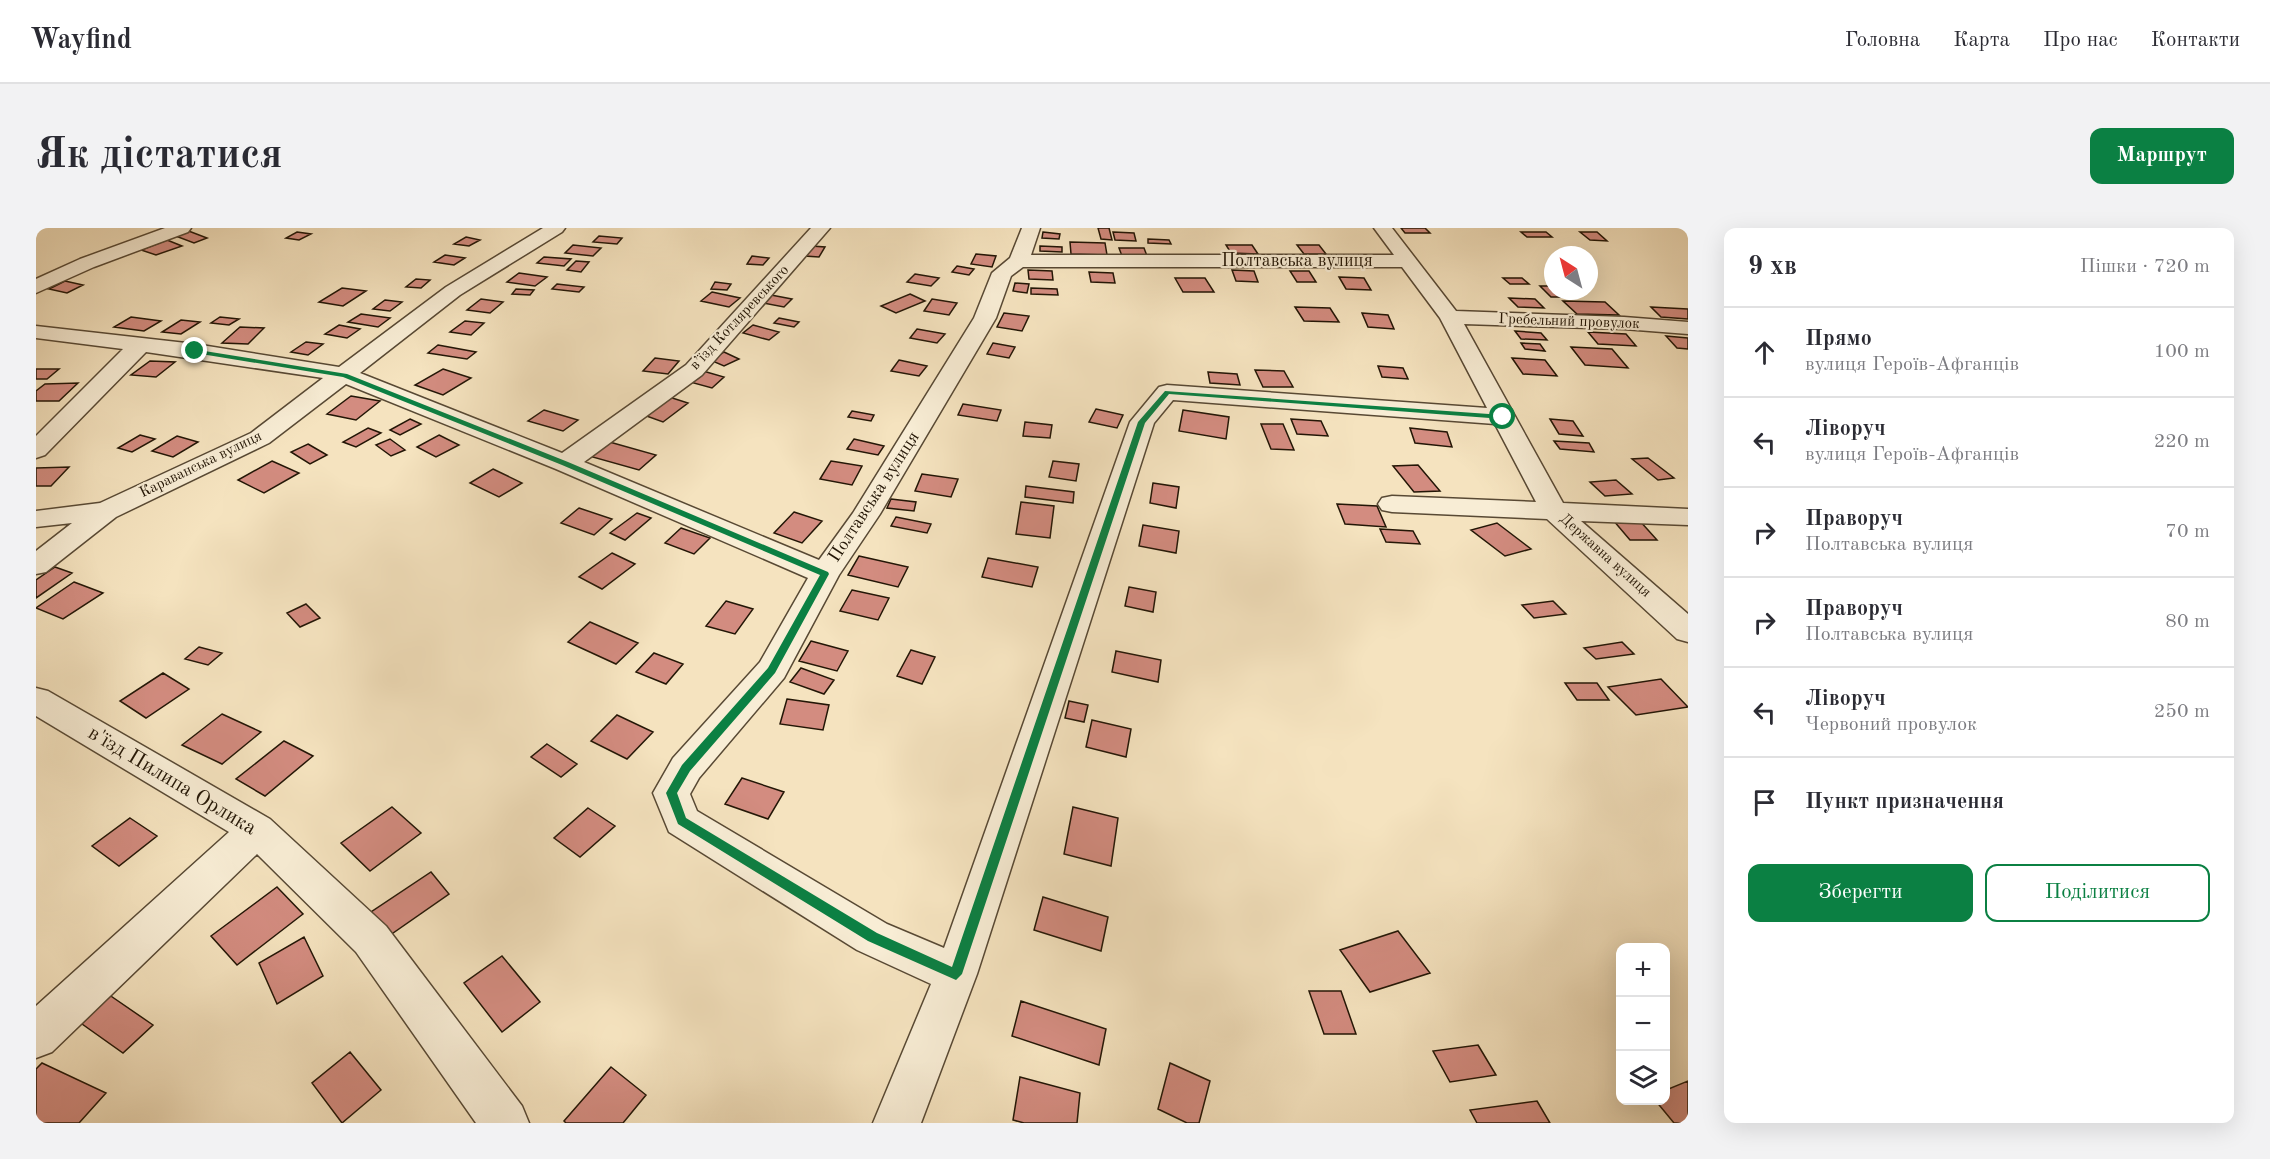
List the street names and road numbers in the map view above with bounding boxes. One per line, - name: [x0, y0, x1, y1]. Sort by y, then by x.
- street label: Полтавська вулиця: [1221, 252, 1373, 270]
- street label: в’їзд Котляревського: [688, 263, 792, 373]
- street label: Гребельний провулок: [1498, 312, 1640, 332]
- street label: Караванська вулиця: [137, 429, 265, 501]
- street label: Полтавська вулиця: [825, 429, 923, 565]
- street label: Державна вулиця: [1557, 511, 1654, 601]
- street label: в'їзд Пилипа Орлика: [84, 723, 260, 839]

